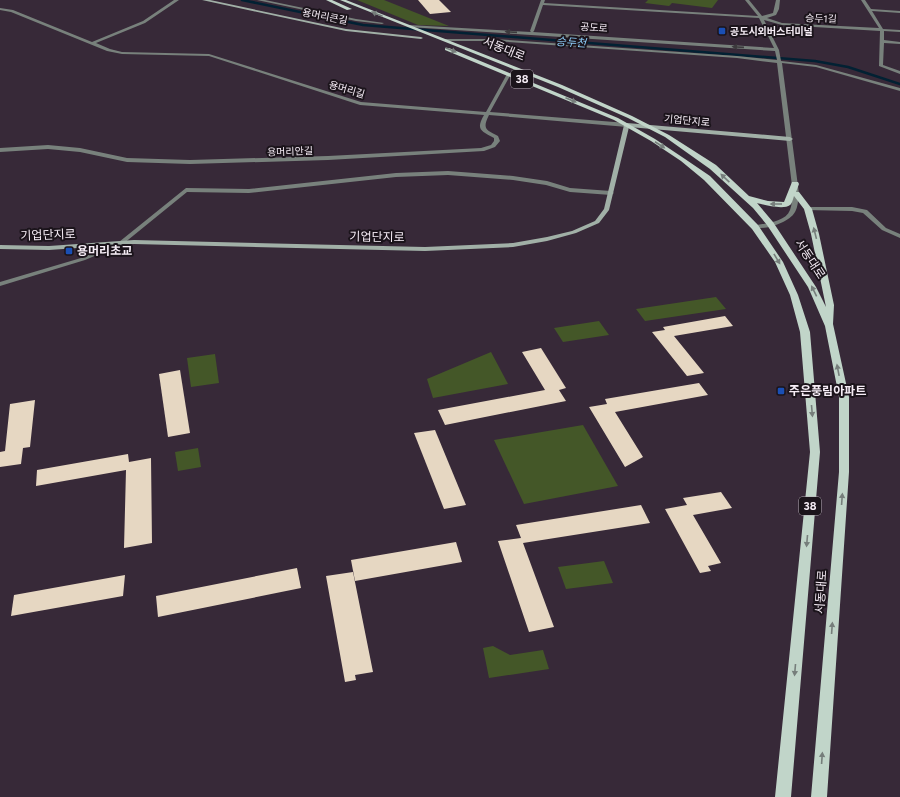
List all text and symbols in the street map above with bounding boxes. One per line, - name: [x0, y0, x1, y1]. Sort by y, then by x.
- street label: 용머리큰길: [301, 6, 349, 27]
- one-way arrow: [371, 10, 383, 16]
- street label: 승두1길: [805, 11, 837, 26]
- street label: 공도로: [580, 20, 608, 35]
- place label: 공도시외버스터미널: [730, 25, 813, 38]
- marker: 공도시외버스터미널: [717, 26, 727, 36]
- one-way arrow: [505, 29, 517, 36]
- street label: 서동대로: [481, 34, 527, 64]
- water label: 승두천: [555, 35, 588, 50]
- one-way arrow: [732, 44, 744, 51]
- one-way arrow: [446, 48, 458, 54]
- road number: 38: [511, 70, 533, 88]
- street label: 용머리길: [327, 78, 366, 101]
- one-way arrow: [566, 97, 577, 103]
- street label: 기업단지로: [663, 112, 710, 129]
- one-way arrow: [655, 141, 666, 149]
- street label: 용머리안길: [267, 144, 313, 159]
- one-way arrow: [720, 173, 730, 183]
- one-way arrow: [769, 201, 782, 207]
- one-way arrow: [811, 226, 817, 239]
- street label: 기업단지로: [20, 227, 76, 243]
- street label: 기업단지로: [349, 230, 405, 244]
- street label: 서동대로: [792, 237, 828, 281]
- place label: 용머리초교: [77, 244, 132, 258]
- marker: 용머리초교: [64, 246, 74, 256]
- one-way arrow: [773, 253, 780, 265]
- one-way arrow: [811, 285, 817, 296]
- one-way arrow: [835, 363, 841, 376]
- place label: 주은풍림아파트: [789, 384, 866, 398]
- marker: 주은풍림아파트: [776, 386, 786, 396]
- one-way arrow: [809, 405, 815, 417]
- one-way arrow: [839, 493, 846, 505]
- road number: 38: [799, 497, 821, 515]
- one-way arrow: [804, 535, 810, 547]
- street label: 서동대로: [812, 569, 830, 615]
- one-way arrow: [829, 622, 836, 635]
- one-way arrow: [792, 664, 798, 676]
- one-way arrow: [819, 752, 826, 764]

